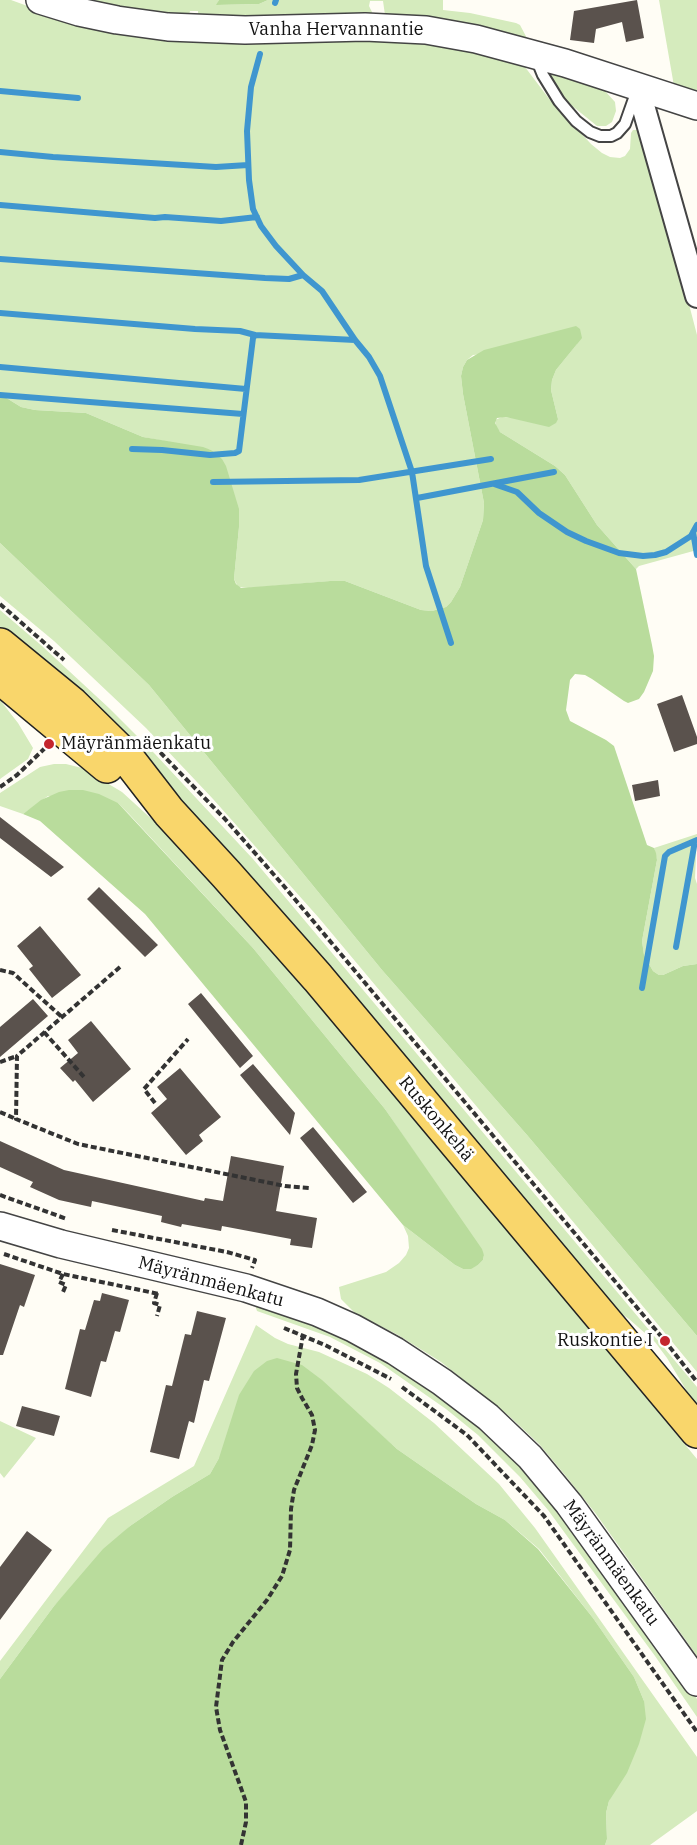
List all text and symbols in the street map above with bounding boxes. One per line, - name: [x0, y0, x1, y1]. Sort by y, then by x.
- street label: Vanha Hervannantie: [249, 19, 423, 41]
- place label: Mäyränmäenkatu: [61, 733, 211, 755]
- marker: Mäyränmäenkatu: [42, 737, 56, 751]
- street label: Ruskonkehä: [394, 1072, 478, 1166]
- street label: Mäyränmäenkatu: [136, 1252, 286, 1312]
- place label: Ruskontie I: [557, 1330, 653, 1352]
- marker: Ruskontie I: [658, 1334, 672, 1348]
- street label: Mäyränmäenkatu: [558, 1496, 664, 1630]

